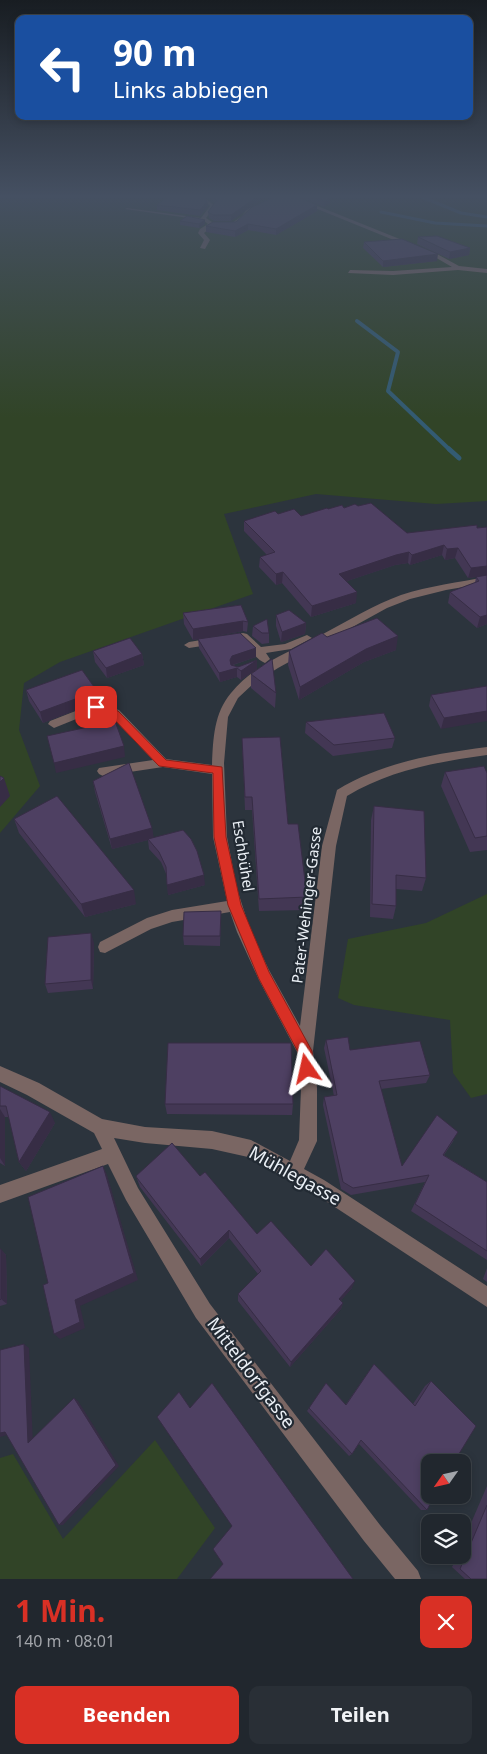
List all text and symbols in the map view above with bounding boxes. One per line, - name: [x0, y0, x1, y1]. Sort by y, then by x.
- text: 90 m: [113, 29, 196, 76]
- icon: left: [30, 35, 95, 100]
- text: Links abbiegen: [113, 74, 269, 104]
- pin: [75, 686, 117, 728]
- icon: arrive: [82, 693, 110, 721]
- street label: Eschbühel: [228, 819, 260, 893]
- street label: Pater-Wehinger-Gasse: [286, 825, 326, 984]
- position arrow: [280, 1042, 332, 1094]
- street label: Mühlegasse: [245, 1140, 346, 1210]
- street label: Mitteldorfgasse: [202, 1312, 301, 1433]
- north arrow: [421, 1454, 471, 1504]
- map controls: [421, 1454, 471, 1564]
- button: layers: [421, 1514, 471, 1564]
- text: 1 Min.: [15, 1590, 105, 1631]
- button: close: [420, 1596, 472, 1648]
- text: 140 m · 08:01: [15, 1630, 115, 1652]
- button: Beenden: [15, 1686, 239, 1744]
- button: Teilen: [249, 1686, 472, 1744]

